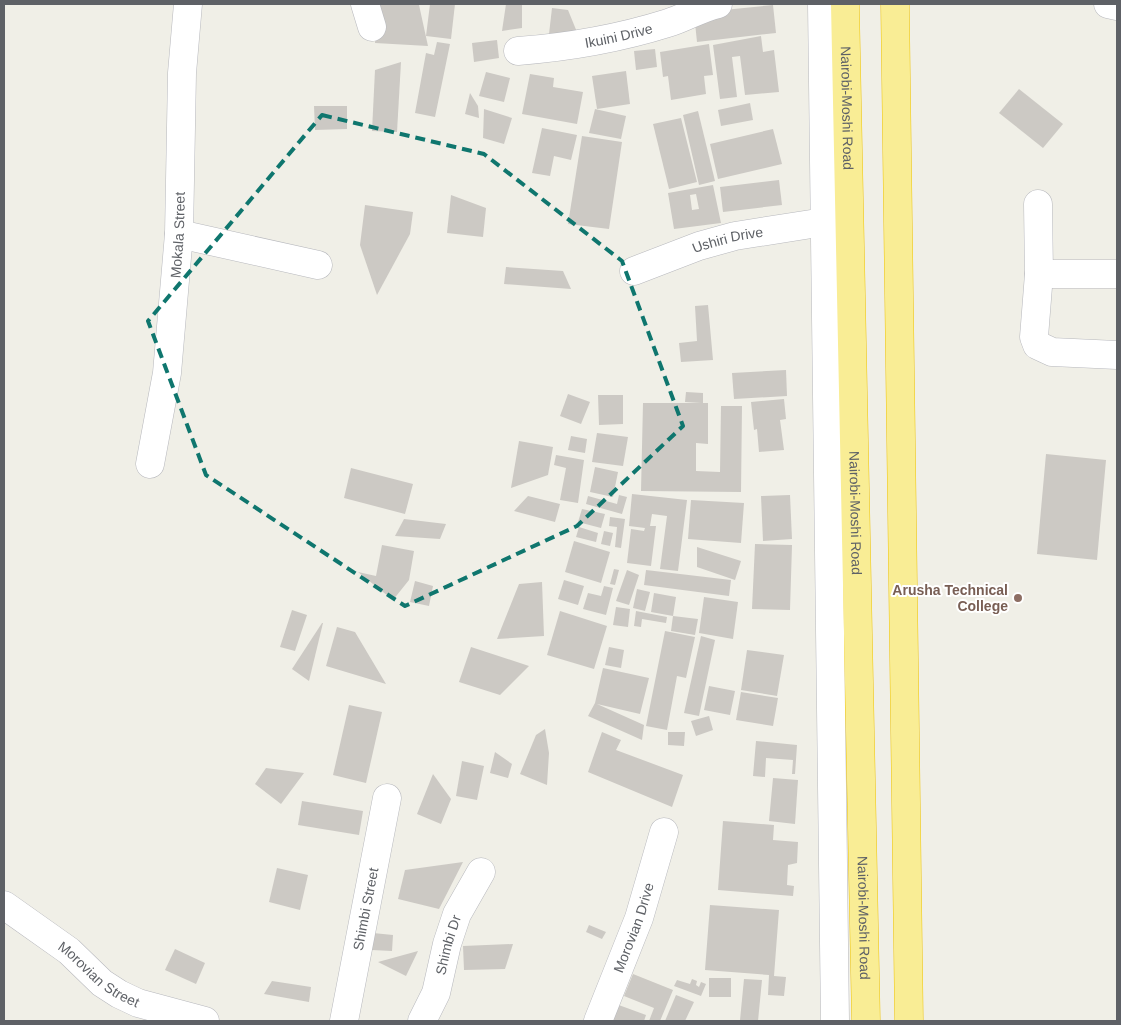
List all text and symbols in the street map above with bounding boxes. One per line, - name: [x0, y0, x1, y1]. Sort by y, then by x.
- street label: Ikuini Drive: [584, 20, 655, 51]
- street label: Nairobi-Moshi Road: [838, 46, 856, 170]
- street label: Mokala Street: [167, 192, 188, 279]
- street label: Ushiri Drive: [690, 224, 764, 256]
- street label: Nairobi-Moshi Road: [846, 451, 865, 575]
- place label: Arusha Technical College: [892, 582, 1008, 614]
- marker: Arusha Technical College: [1012, 592, 1024, 604]
- street label: Nairobi-Moshi Road: [855, 856, 873, 980]
- street label: Shimbi Street: [350, 866, 381, 952]
- street label: Morovian Drive: [610, 881, 657, 975]
- street label: Shimbi Dr: [432, 912, 464, 976]
- street label: Morovian Street: [55, 938, 142, 1011]

